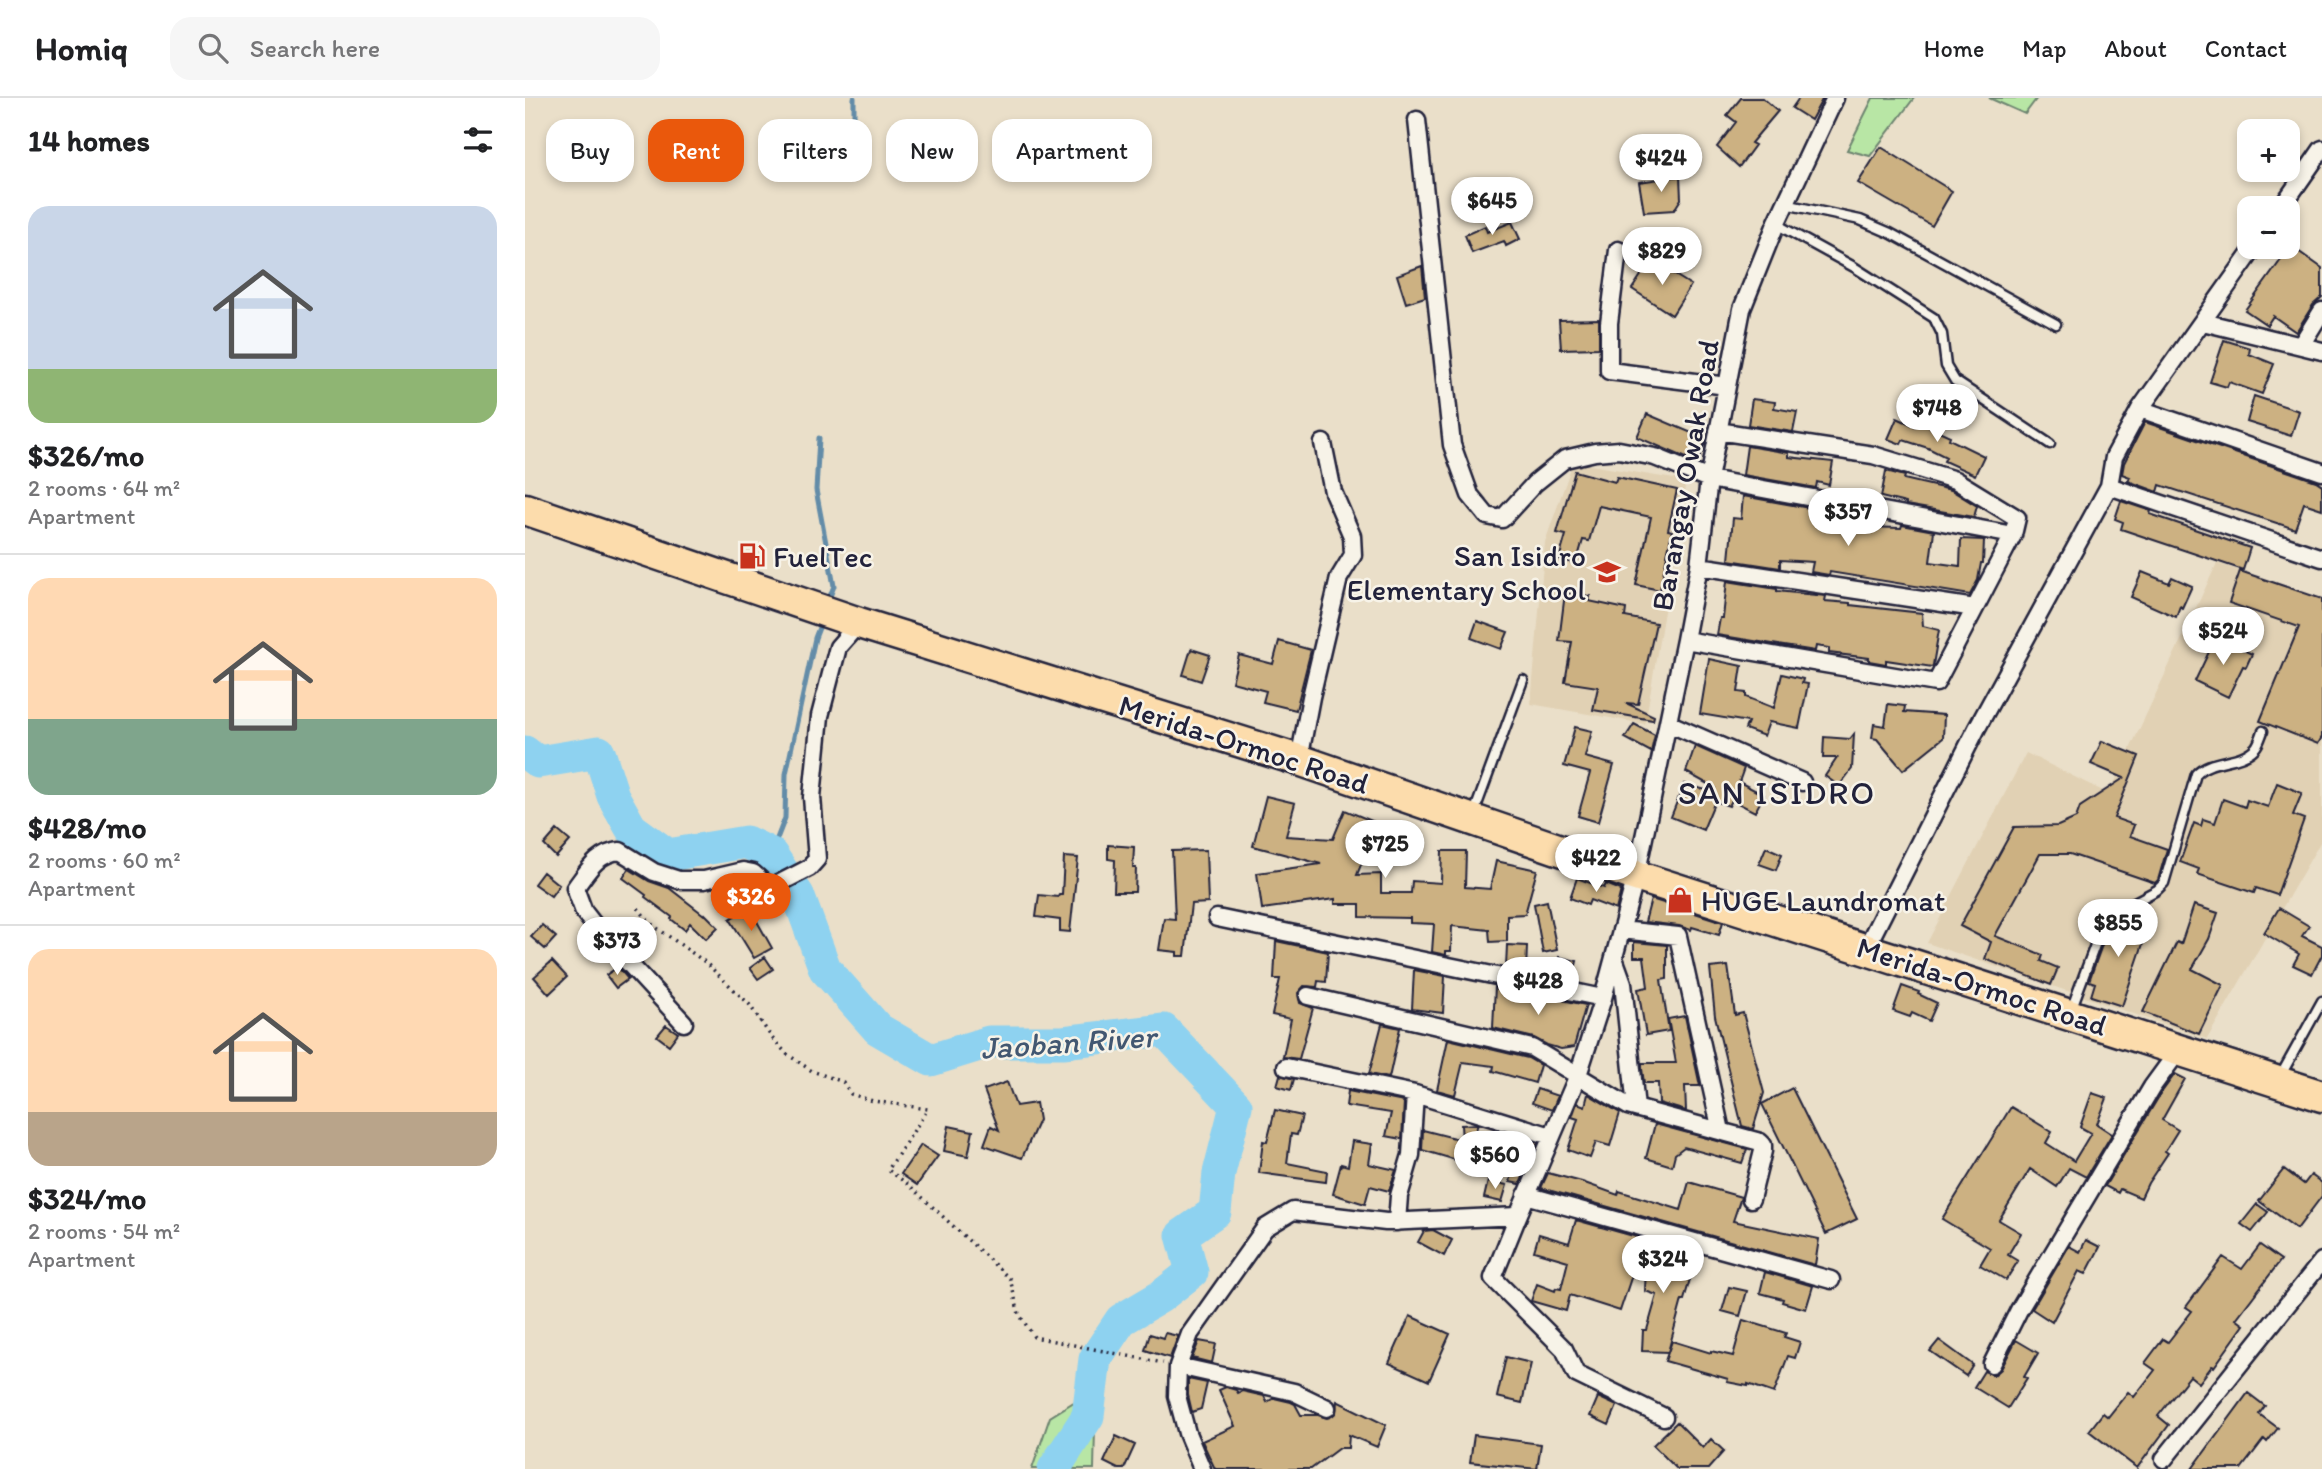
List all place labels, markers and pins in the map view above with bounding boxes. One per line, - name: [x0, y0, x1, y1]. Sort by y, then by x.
- pin: $424: [1620, 134, 1702, 194]
- pin: $645: [1451, 178, 1533, 237]
- pin: $829: [1621, 228, 1703, 287]
- pin: $748: [1896, 384, 1978, 444]
- pin: $357: [1807, 489, 1889, 548]
- place label: San Isidro Elementary School: [1347, 537, 1586, 608]
- place label: FuelTec: [773, 538, 872, 575]
- fuel station icon: FuelTec: [737, 541, 767, 571]
- school or university icon: San Isidro Elementary School: [1592, 557, 1622, 587]
- pin: $524: [2182, 608, 2264, 667]
- pin: $725: [1344, 820, 1426, 880]
- pin: $422: [1555, 834, 1637, 894]
- pin: $326: [710, 874, 792, 933]
- place label: HUGE Laundromat: [1701, 882, 1945, 919]
- shop icon: HUGE Laundromat: [1665, 885, 1695, 915]
- pin: $855: [2077, 900, 2159, 959]
- pin: $373: [576, 918, 658, 977]
- pin: $428: [1497, 958, 1579, 1017]
- pin: $560: [1454, 1132, 1536, 1191]
- pin: $324: [1622, 1236, 1704, 1295]

